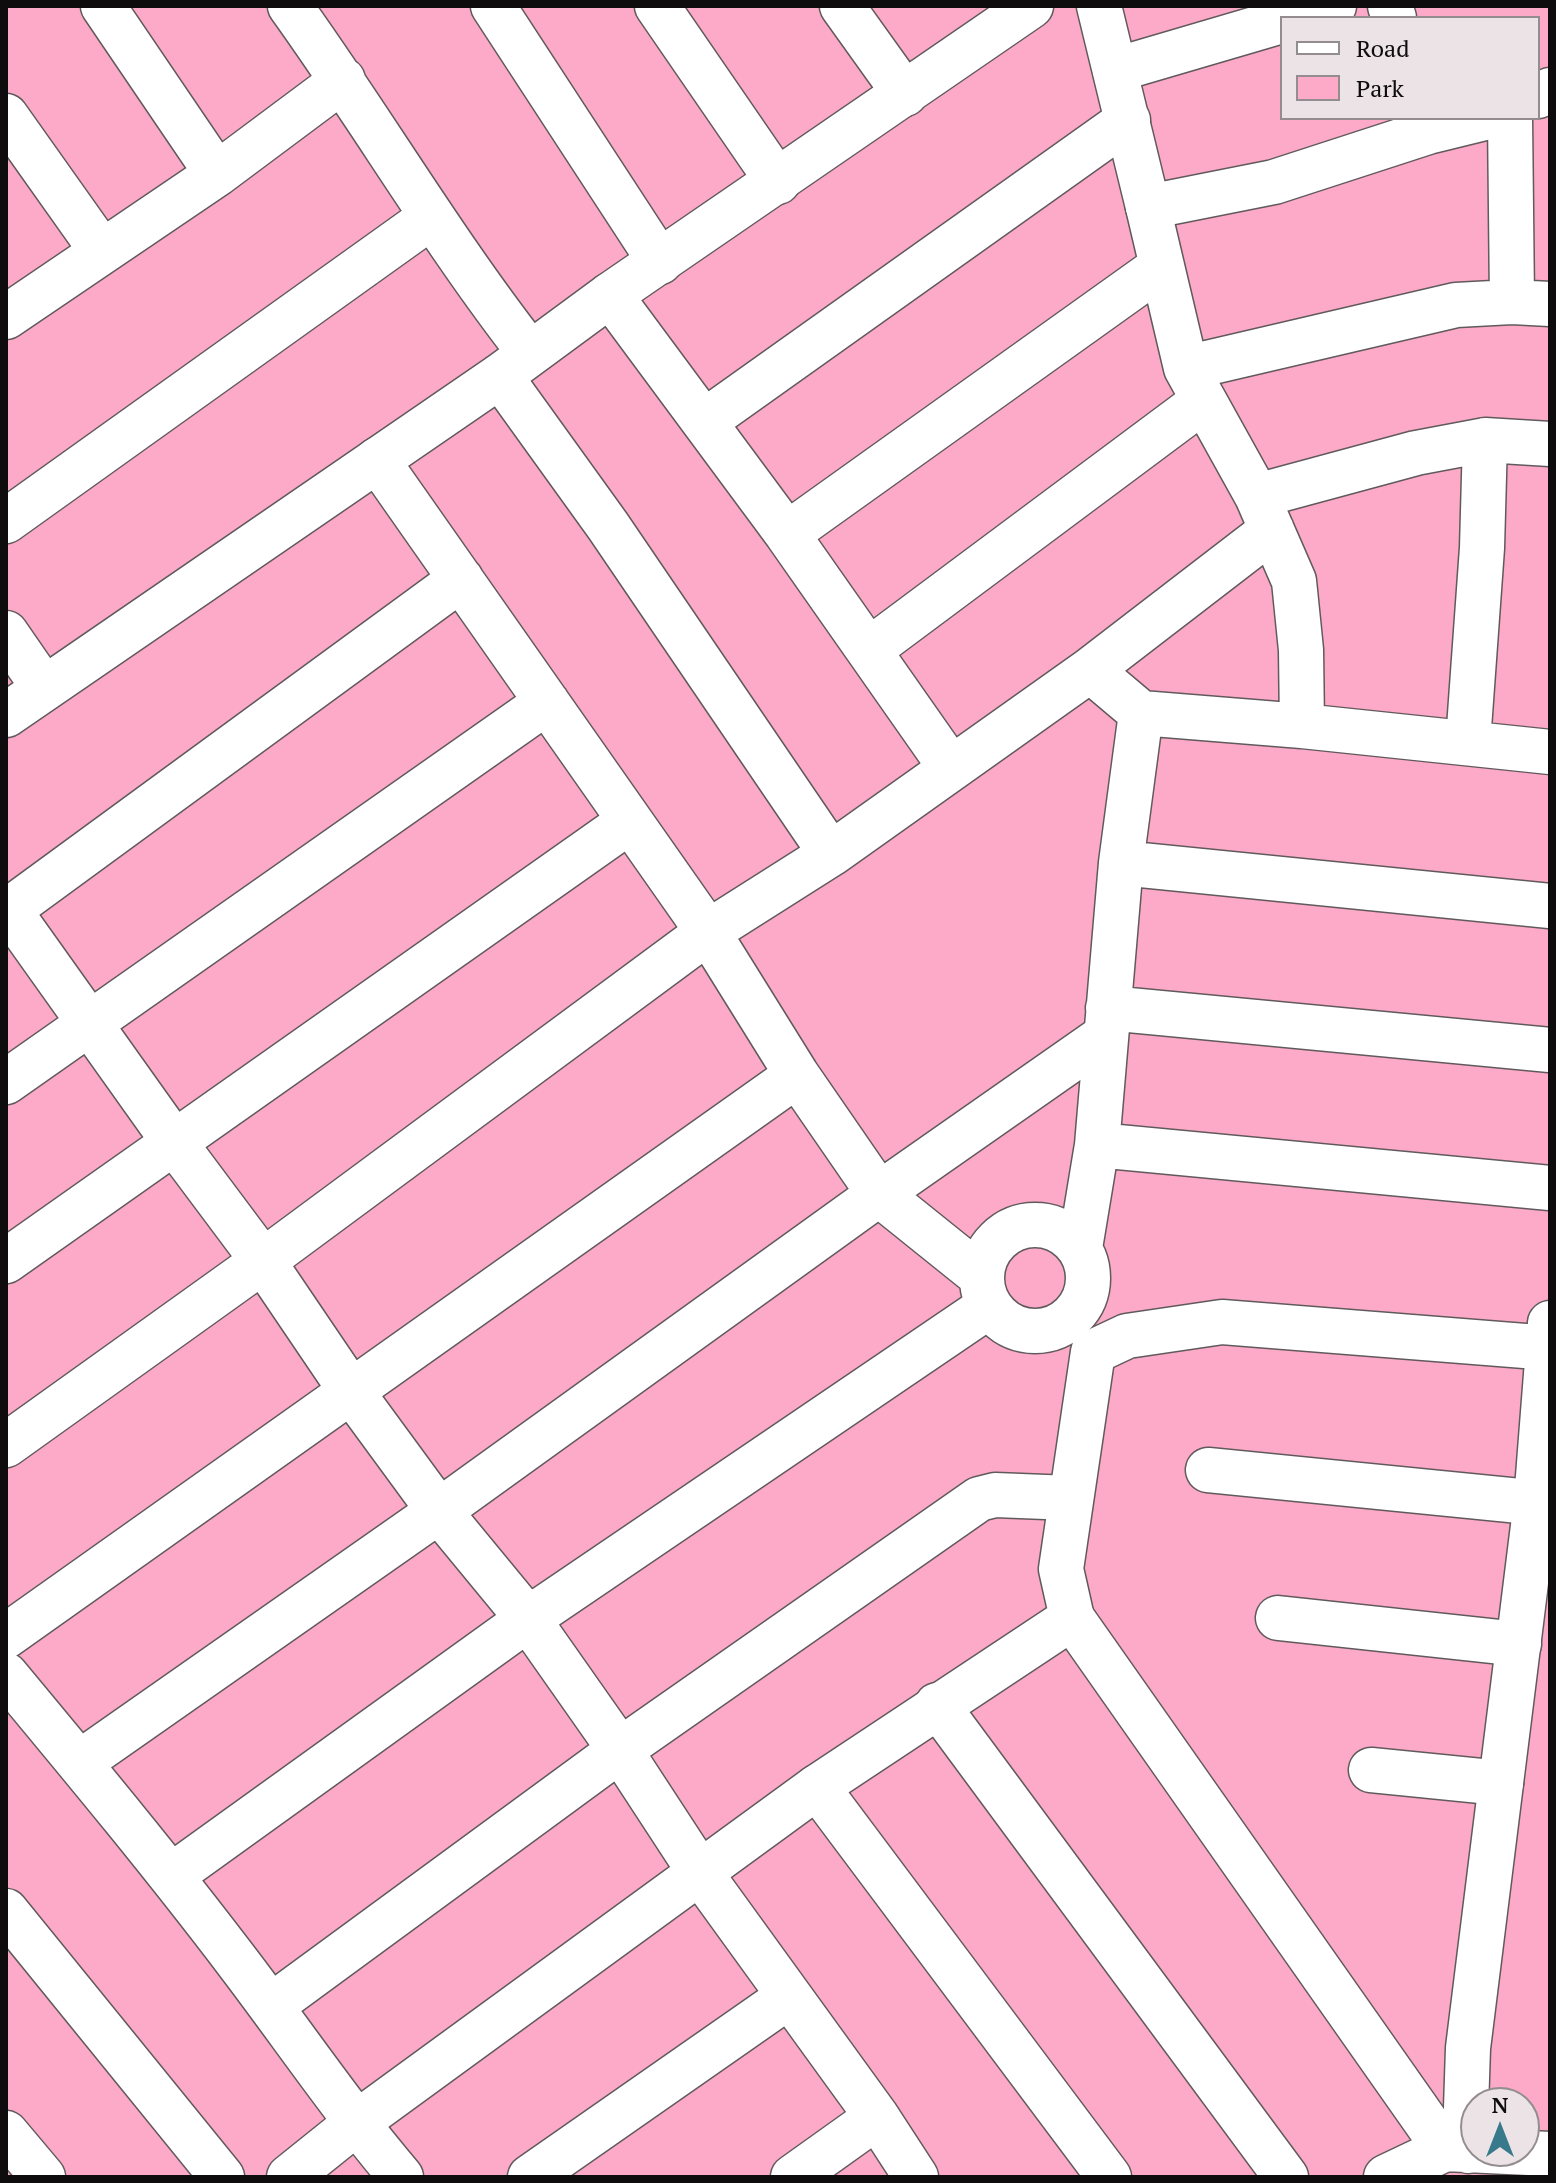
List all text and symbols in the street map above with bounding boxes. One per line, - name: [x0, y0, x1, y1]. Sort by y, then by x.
- legend: [1280, 16, 1540, 120]
- text: Road: [1356, 32, 1410, 64]
- text: Park: [1356, 72, 1404, 104]
- north arrow: [1460, 2087, 1540, 2167]
- text: N: [1492, 2090, 1508, 2119]

